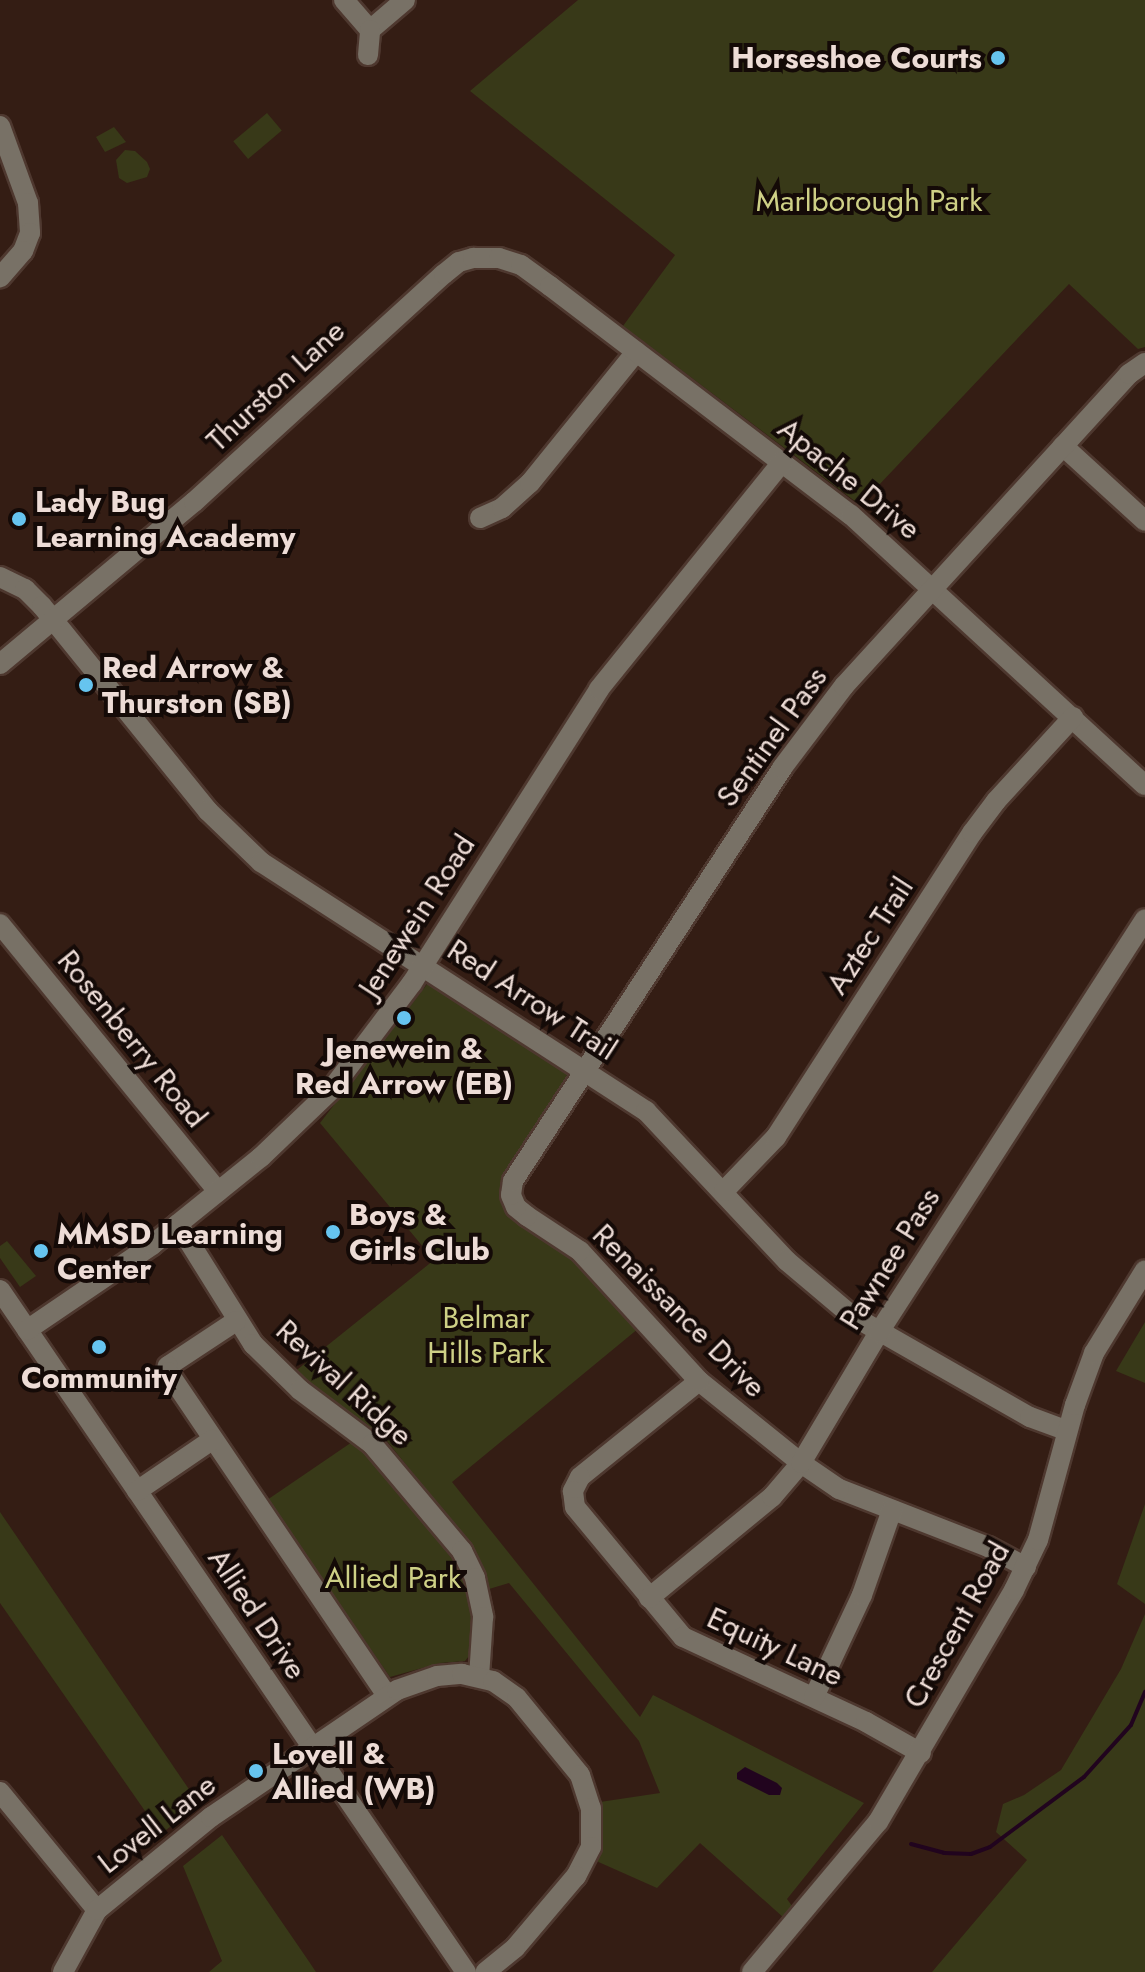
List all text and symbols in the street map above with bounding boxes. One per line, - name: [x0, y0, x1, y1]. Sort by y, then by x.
- place label: Horseshoe Courts: [731, 40, 982, 76]
- marker: Horseshoe Courts: [989, 49, 1007, 67]
- park label: Marlborough Park: [756, 183, 982, 219]
- street label: Thurston Lane: [200, 313, 352, 459]
- street label: Apache Drive: [771, 411, 927, 547]
- place label: Lady Bug Learning Academy: [35, 484, 295, 554]
- marker: Lady Bug Learning Academy: [10, 510, 28, 528]
- place label: Red Arrow & Thurston (SB): [102, 650, 292, 720]
- street label: Sentinel Pass: [709, 660, 835, 814]
- marker: Red Arrow & Thurston (SB): [77, 676, 95, 694]
- street label: Jenewein Road: [351, 828, 483, 1004]
- street label: Aztec Trail: [819, 871, 921, 1001]
- street label: Red Arrow Trail: [441, 932, 623, 1068]
- street label: Rosenberry Road: [50, 943, 214, 1135]
- marker: Jenewein & Red Arrow (EB): [395, 1009, 413, 1027]
- place label: Jenewein & Red Arrow (EB): [295, 1031, 513, 1102]
- street label: Pawnee Pass: [832, 1182, 948, 1336]
- place label: Boys & Girls Club: [349, 1197, 490, 1268]
- place label: MMSD Learning Center: [57, 1216, 283, 1286]
- street label: Renaissance Drive: [585, 1217, 773, 1405]
- marker: Boys & Girls Club: [324, 1223, 342, 1241]
- marker: MMSD Learning Center: [32, 1242, 50, 1260]
- park label: Belmar Hills Park: [427, 1300, 545, 1370]
- street label: Revival Ridge: [269, 1313, 419, 1453]
- marker: Community: [90, 1338, 108, 1356]
- place label: Community: [21, 1360, 177, 1396]
- street label: Crescent Road: [897, 1536, 1017, 1714]
- street label: Allied Drive: [200, 1542, 314, 1686]
- park label: Allied Park: [325, 1560, 461, 1596]
- street label: Equity Lane: [701, 1600, 849, 1694]
- place label: Lovell & Allied (WB): [272, 1736, 436, 1806]
- marker: Lovell & Allied (WB): [247, 1762, 265, 1780]
- street label: Lovell Lane: [91, 1767, 223, 1881]

